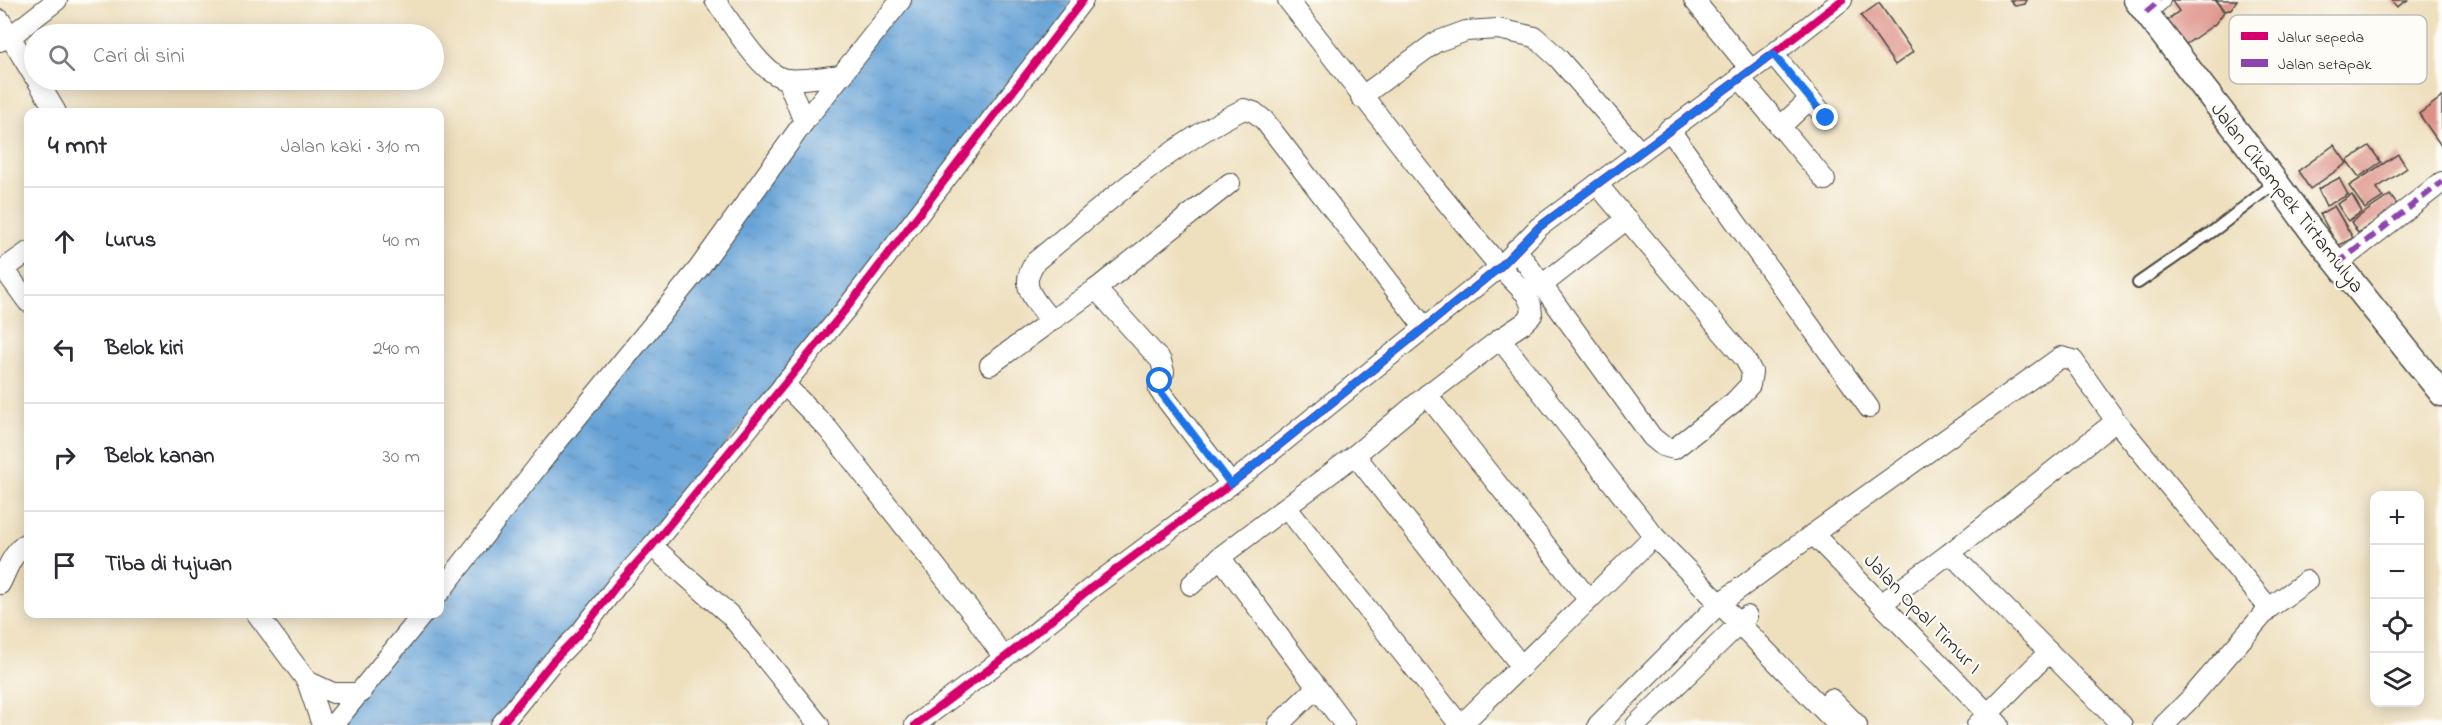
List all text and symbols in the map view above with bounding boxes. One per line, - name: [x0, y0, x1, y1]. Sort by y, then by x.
- legend: [2229, 15, 2427, 84]
- search box: [24, 24, 444, 90]
- text: Jalur sepeda: [2278, 26, 2364, 50]
- icon: search: [45, 41, 78, 74]
- text: Cari di sini: [93, 41, 185, 73]
- text: Jalan setapak: [2278, 53, 2372, 77]
- street label: Jalan Cikampek Tirtamulya: [2201, 96, 2371, 301]
- route end: [1812, 104, 1838, 130]
- text: 4 mnt: [48, 128, 107, 166]
- text: Jalan kaki · 310 m: [280, 133, 420, 162]
- icon: ahead: [48, 225, 81, 258]
- text: Lurus: [105, 225, 156, 257]
- text: 40 m: [383, 227, 420, 256]
- icon: left: [48, 333, 81, 366]
- text: Belok kiri: [105, 333, 184, 365]
- text: 240 m: [373, 335, 420, 364]
- route start: [1146, 367, 1172, 393]
- icon: right: [48, 441, 81, 474]
- text: Belok kanan: [105, 441, 214, 473]
- text: 30 m: [383, 443, 420, 472]
- map controls: [2370, 491, 2424, 707]
- button: +: [2370, 491, 2424, 545]
- button: −: [2370, 545, 2424, 599]
- street label: Jalan Opal Timur I: [1856, 547, 1987, 682]
- icon: arrive: [48, 549, 81, 582]
- text: Tiba di tujuan: [105, 549, 232, 581]
- button: locate: [2370, 599, 2424, 653]
- button: layers: [2370, 653, 2424, 707]

